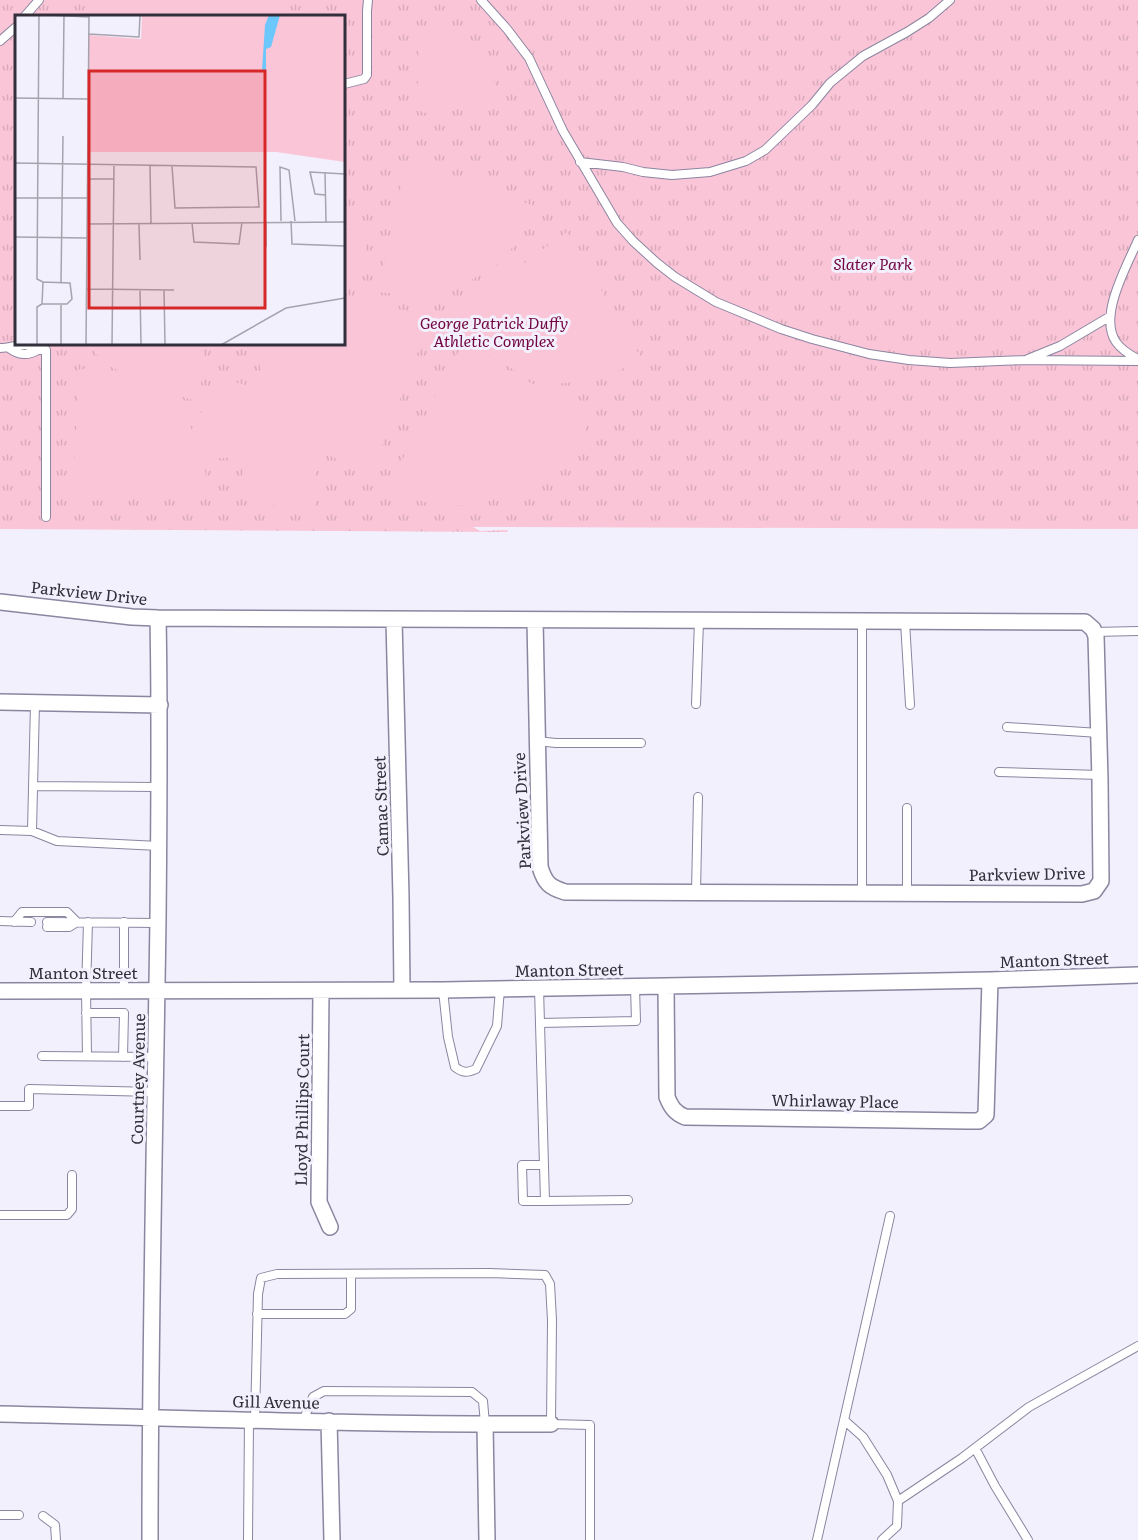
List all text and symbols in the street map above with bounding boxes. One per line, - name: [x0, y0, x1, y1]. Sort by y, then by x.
- inset map: [15, 15, 345, 345]
- park label: Slater Park: [833, 251, 913, 275]
- park label: George Patrick Duffy Athletic Complex: [420, 310, 568, 352]
- street label: Parkview Drive: [30, 574, 149, 610]
- street label: Parkview Drive: [506, 752, 536, 870]
- street label: Camac Street: [366, 755, 394, 857]
- street label: Parkview Drive: [968, 860, 1086, 886]
- street label: Manton Street: [999, 945, 1110, 973]
- street label: Manton Street: [514, 956, 624, 982]
- street label: Manton Street: [28, 960, 138, 984]
- street label: Courtney Avenue: [124, 1013, 150, 1145]
- street label: Lloyd Phillips Court: [288, 1033, 314, 1186]
- street label: Whirlaway Place: [771, 1087, 899, 1113]
- street label: Gill Avenue: [232, 1388, 320, 1414]

